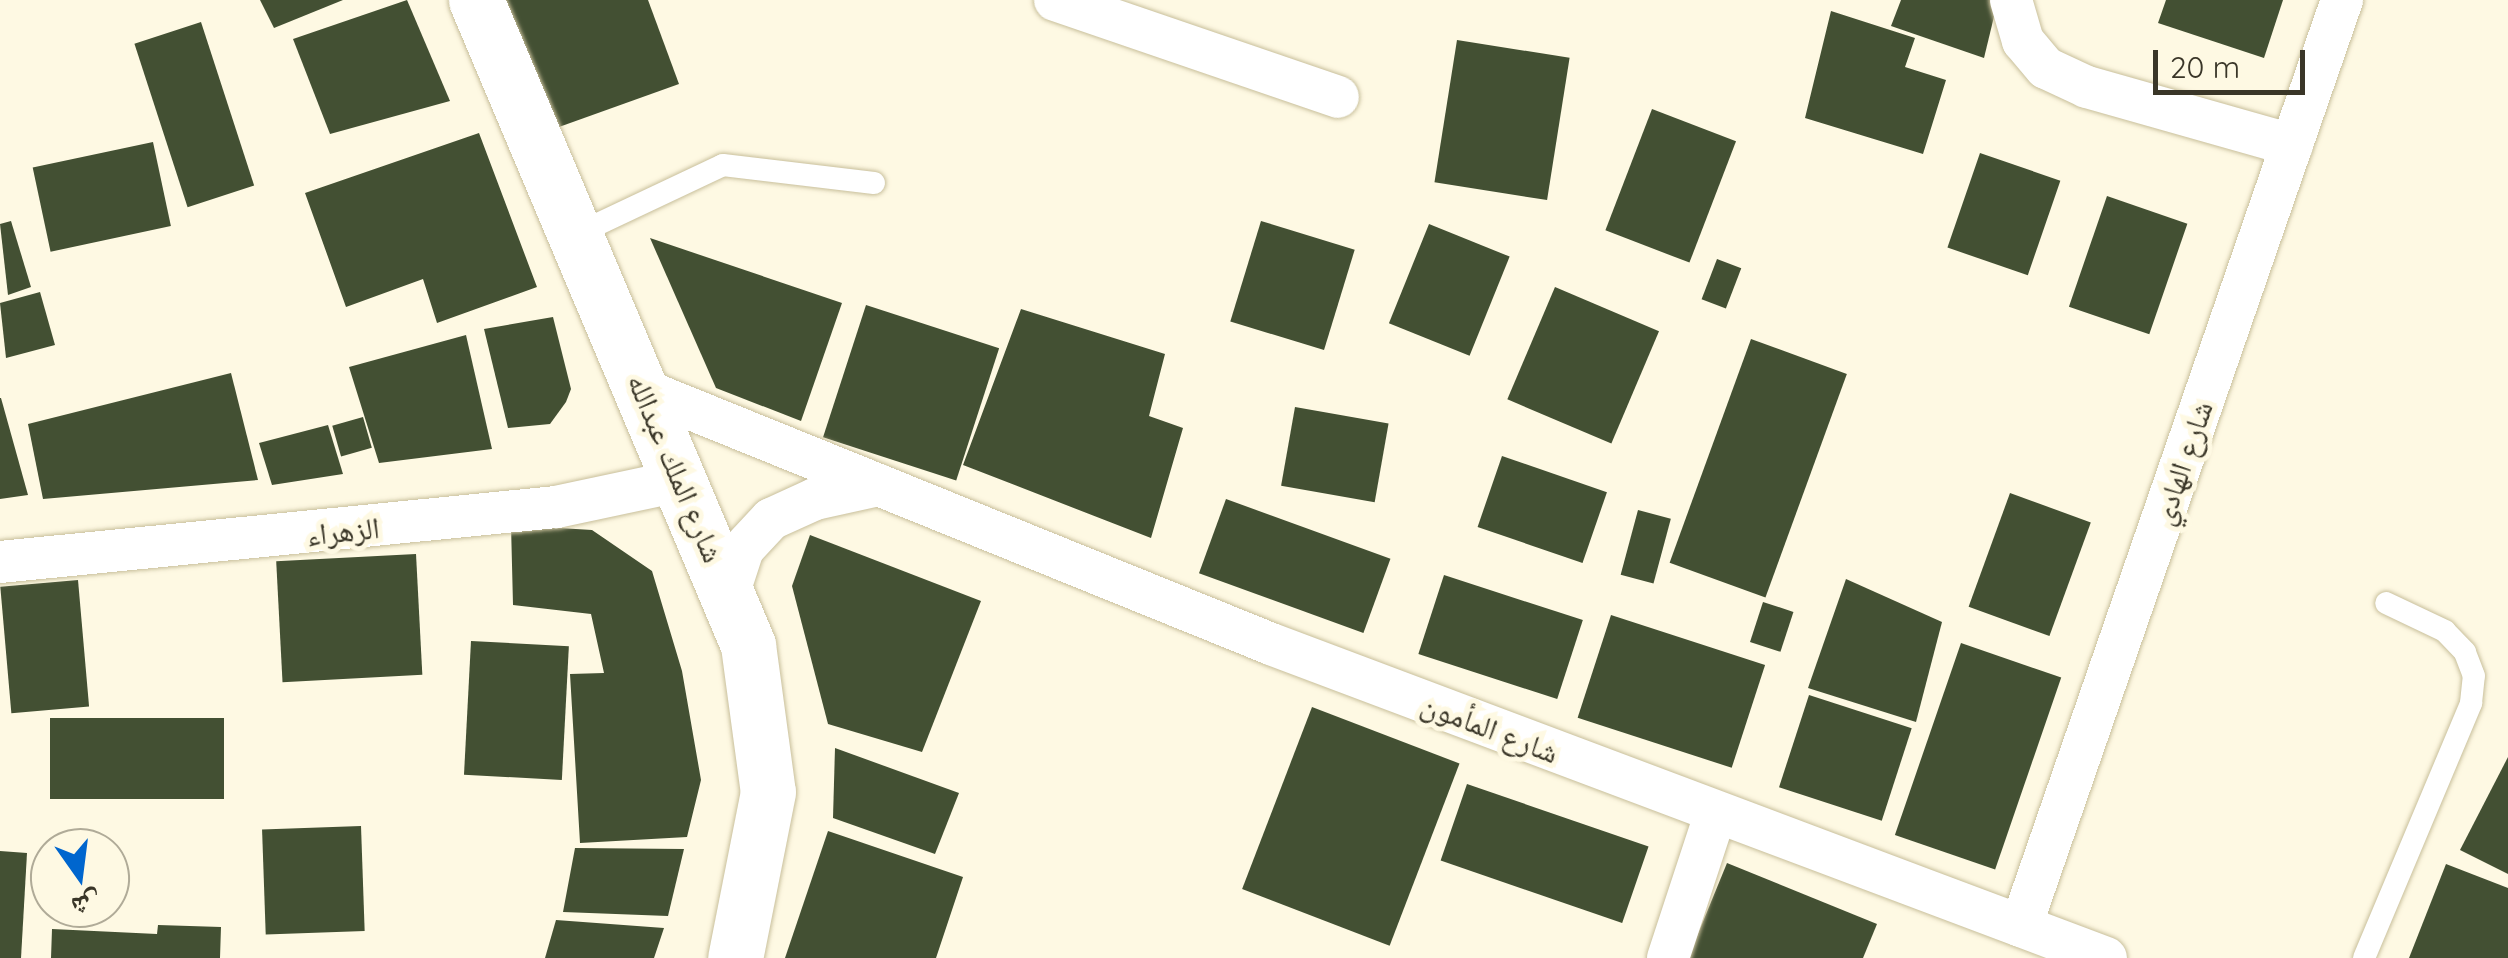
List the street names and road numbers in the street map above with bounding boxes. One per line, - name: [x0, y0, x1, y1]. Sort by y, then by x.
- street label: شارع الملك عبدالله: [620, 368, 732, 568]
- street label: شارع الهادي: [2144, 396, 2220, 530]
- street label: الزهراء: [305, 509, 381, 553]
- street label: شارع المأمون: [1416, 685, 1564, 771]

